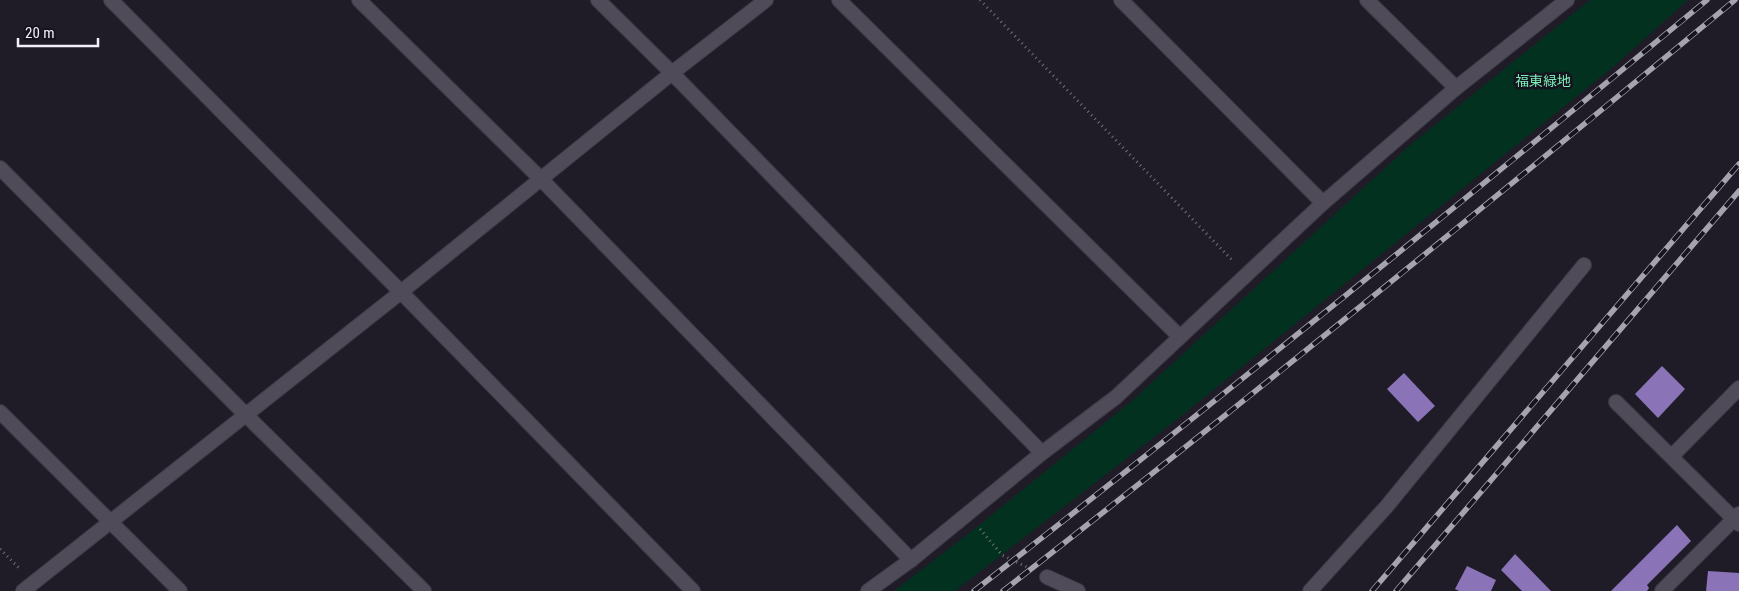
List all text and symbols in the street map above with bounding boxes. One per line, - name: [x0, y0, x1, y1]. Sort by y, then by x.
- scale bar: [18, 15, 98, 47]
- text: 20 m: [25, 24, 55, 42]
- park label: 福東緑地: [1515, 73, 1571, 89]

